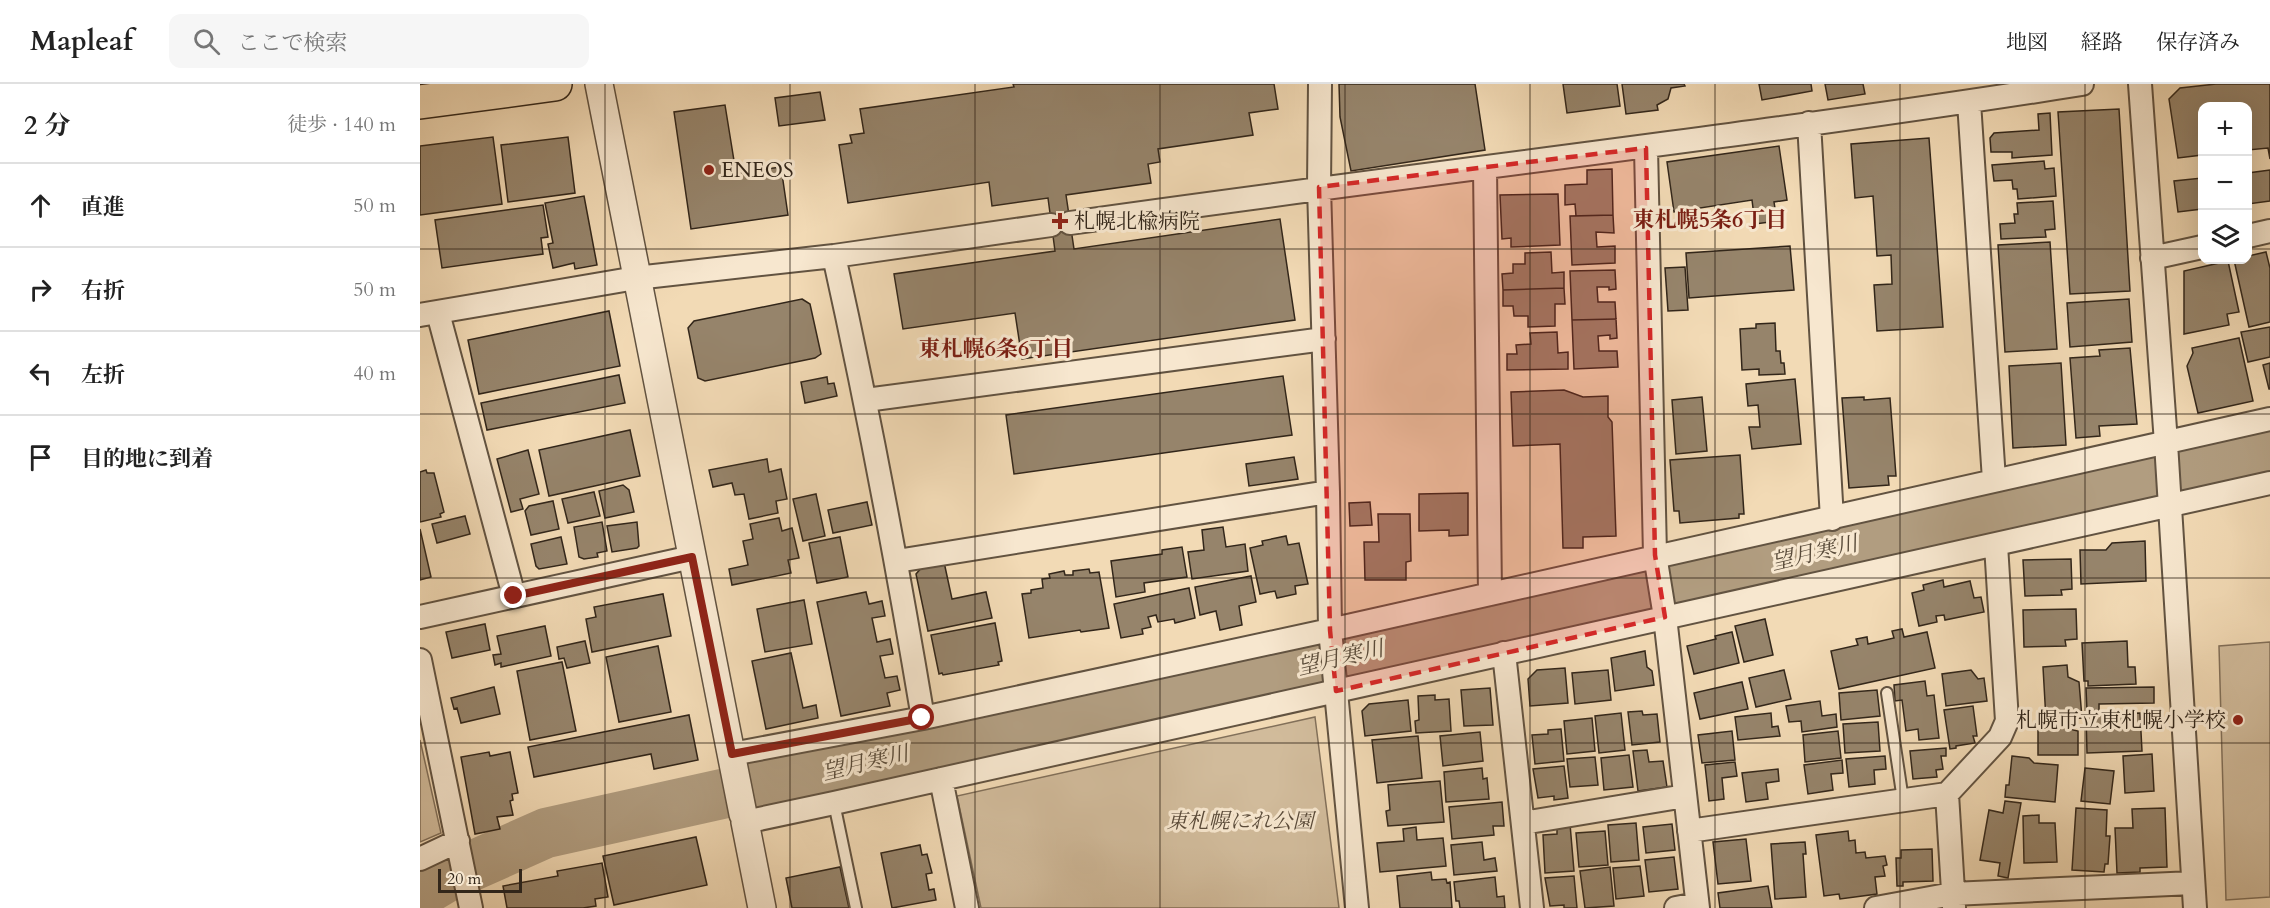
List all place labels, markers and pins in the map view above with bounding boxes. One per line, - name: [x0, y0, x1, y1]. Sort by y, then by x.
- place label: ENEOS: [721, 156, 794, 185]
- marker: ENEOS: [702, 163, 716, 177]
- place label: 札幌北楡病院: [1074, 207, 1200, 236]
- marker: 札幌北楡病院: [1051, 212, 1069, 230]
- place label: 札幌市立東札幌小学校: [2016, 706, 2226, 735]
- marker: 札幌市立東札幌小学校: [2231, 713, 2245, 727]

